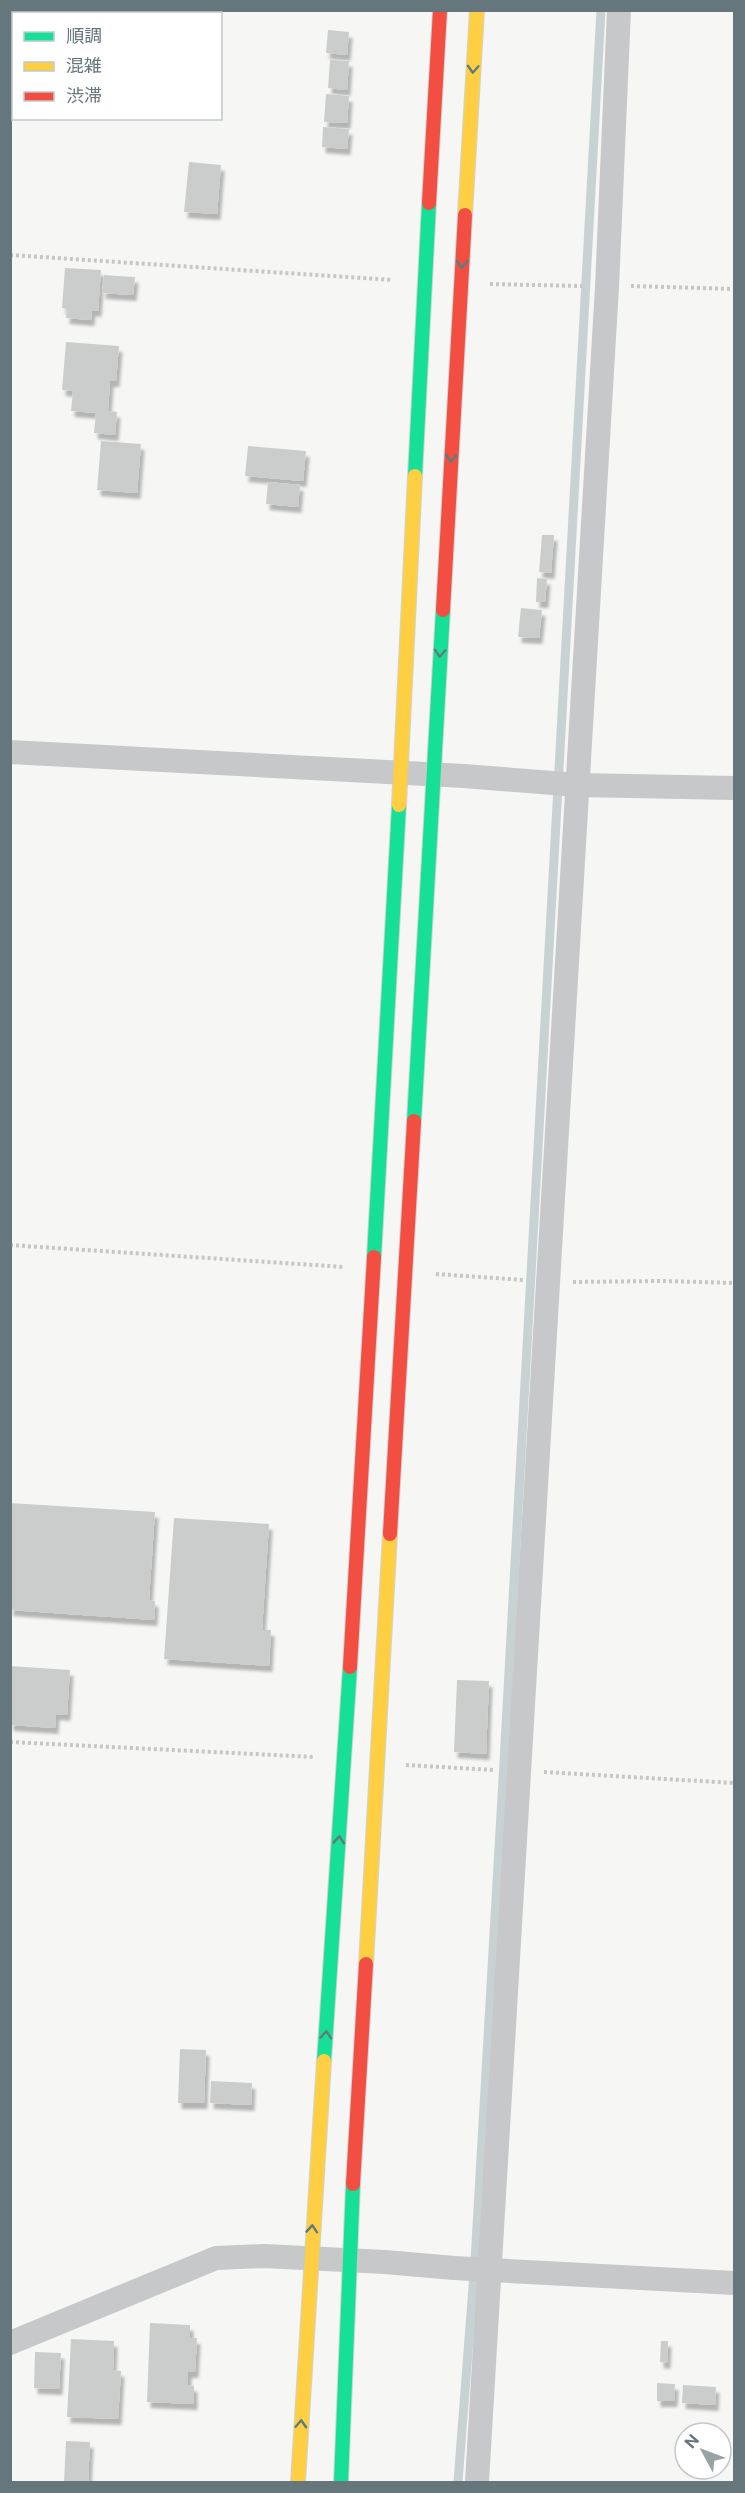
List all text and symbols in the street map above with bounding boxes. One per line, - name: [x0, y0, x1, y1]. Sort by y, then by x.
- legend: [12, 12, 222, 120]
- text: 順調: [66, 25, 102, 46]
- text: 混雑: [66, 55, 102, 76]
- one-way arrow: [467, 64, 480, 73]
- text: 渋滞: [66, 85, 102, 106]
- one-way arrow: [456, 259, 469, 268]
- one-way arrow: [445, 454, 458, 463]
- one-way arrow: [434, 648, 447, 657]
- one-way arrow: [332, 1836, 345, 1845]
- one-way arrow: [319, 2030, 332, 2039]
- one-way arrow: [305, 2225, 318, 2234]
- one-way arrow: [294, 2420, 307, 2429]
- north arrow: [673, 2421, 733, 2481]
- text: N: [681, 2431, 703, 2452]

